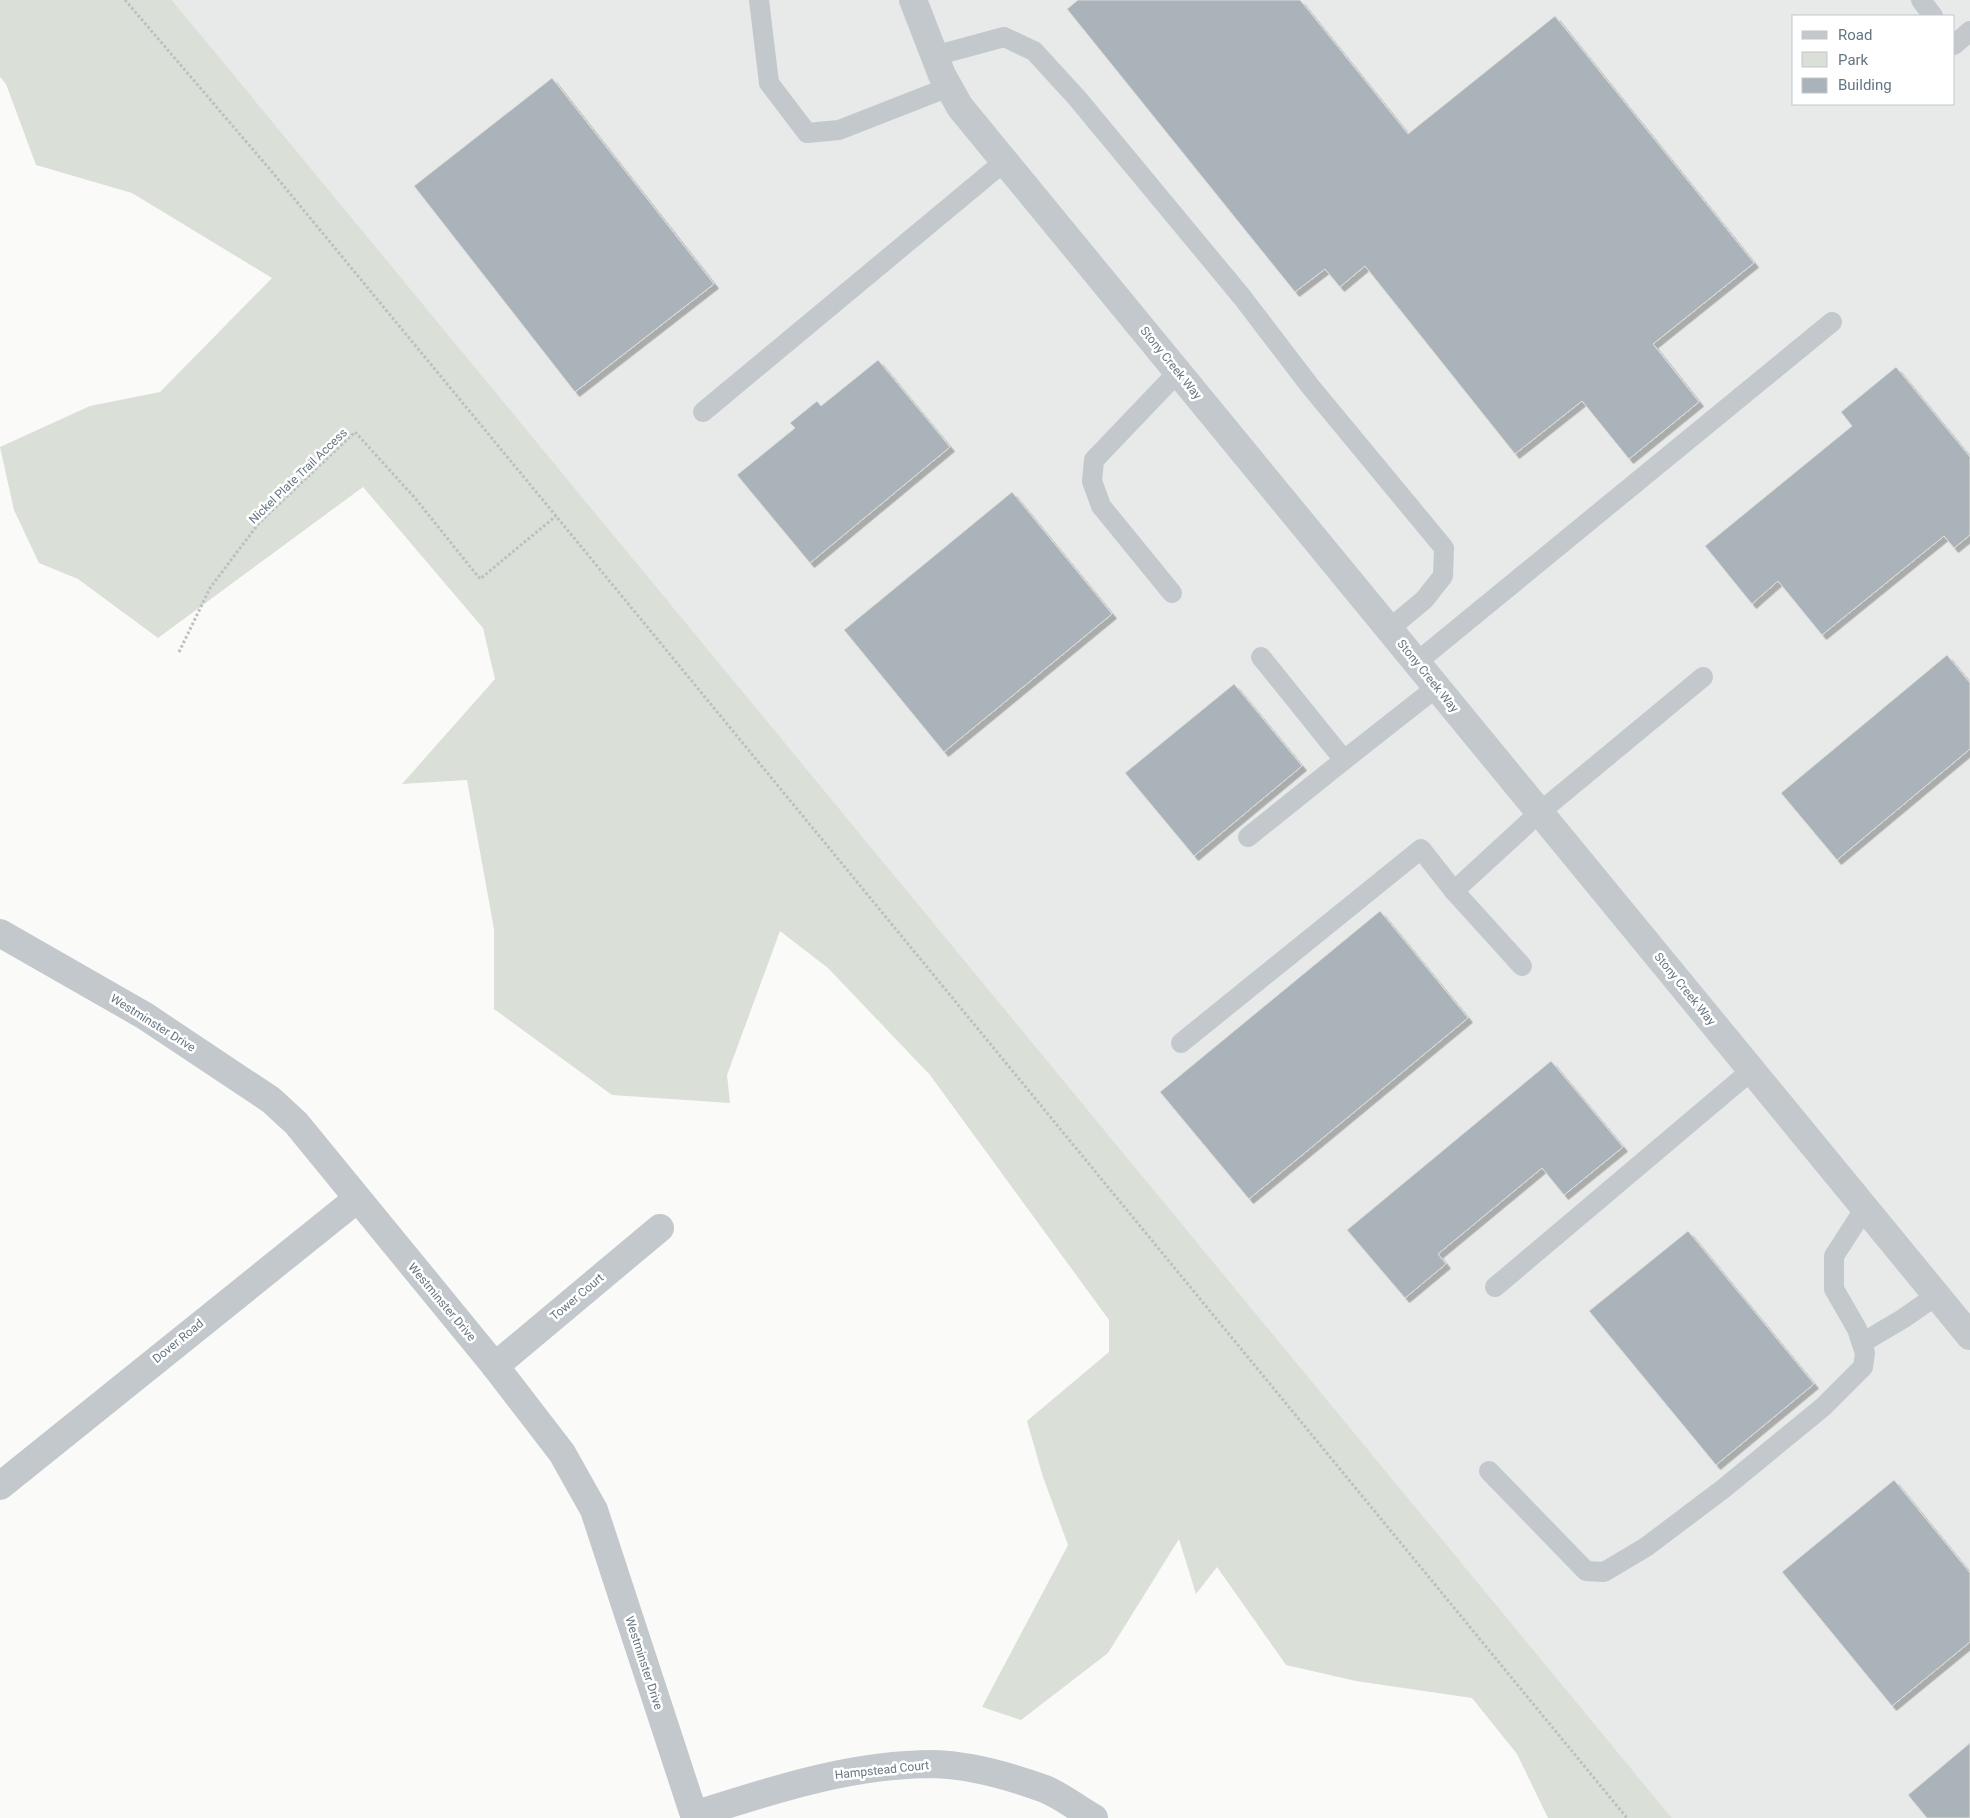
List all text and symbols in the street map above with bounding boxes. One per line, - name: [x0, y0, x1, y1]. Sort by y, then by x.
- legend: [1792, 15, 1955, 105]
- text: Road: [1838, 26, 1872, 44]
- text: Park: [1838, 51, 1869, 69]
- text: Building: [1838, 76, 1892, 94]
- street label: Stony Creek Way: [1137, 324, 1205, 402]
- street label: Nickel Plate Trail Access: [246, 425, 350, 527]
- street label: Stony Creek Way: [1394, 637, 1462, 715]
- street label: Stony Creek Way: [1651, 950, 1719, 1028]
- street label: Westminster Drive: [108, 991, 198, 1055]
- street label: Westminster Drive: [405, 1260, 479, 1344]
- street label: Tower Court: [547, 1271, 607, 1323]
- street label: Dover Road: [150, 1316, 206, 1366]
- street label: Westminster Drive: [622, 1614, 666, 1712]
- street label: Hampstead Court: [834, 1758, 930, 1782]

